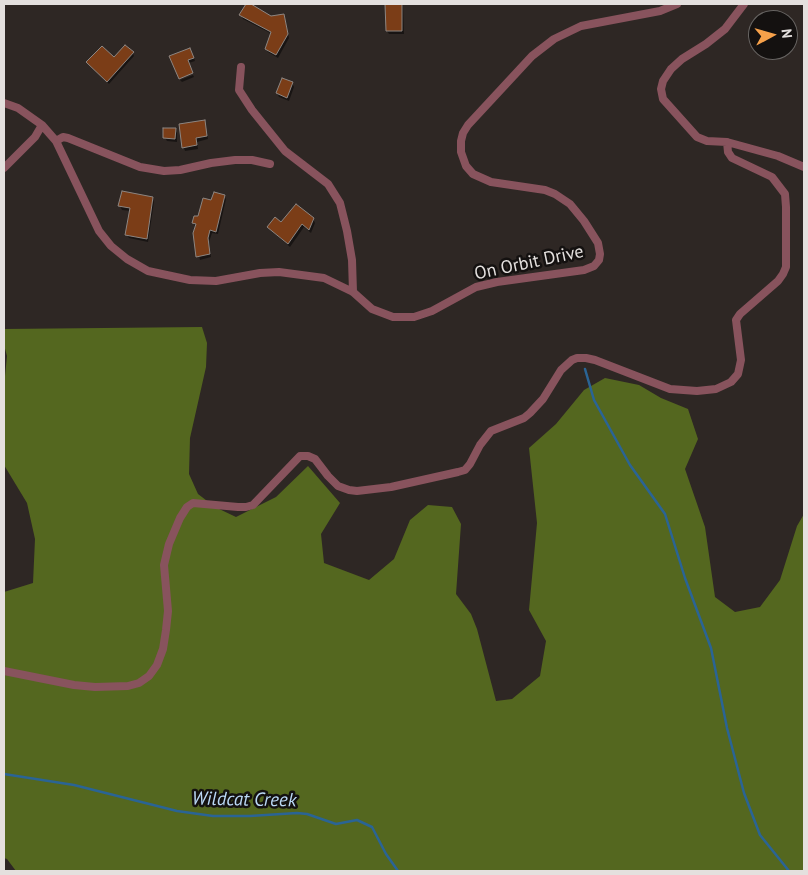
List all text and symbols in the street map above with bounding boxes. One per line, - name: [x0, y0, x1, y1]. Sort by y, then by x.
- north arrow: [748, 10, 798, 60]
- text: N: [777, 28, 796, 39]
- street label: On Orbit Drive: [472, 241, 586, 285]
- water label: Wildcat Creek: [192, 788, 296, 812]

